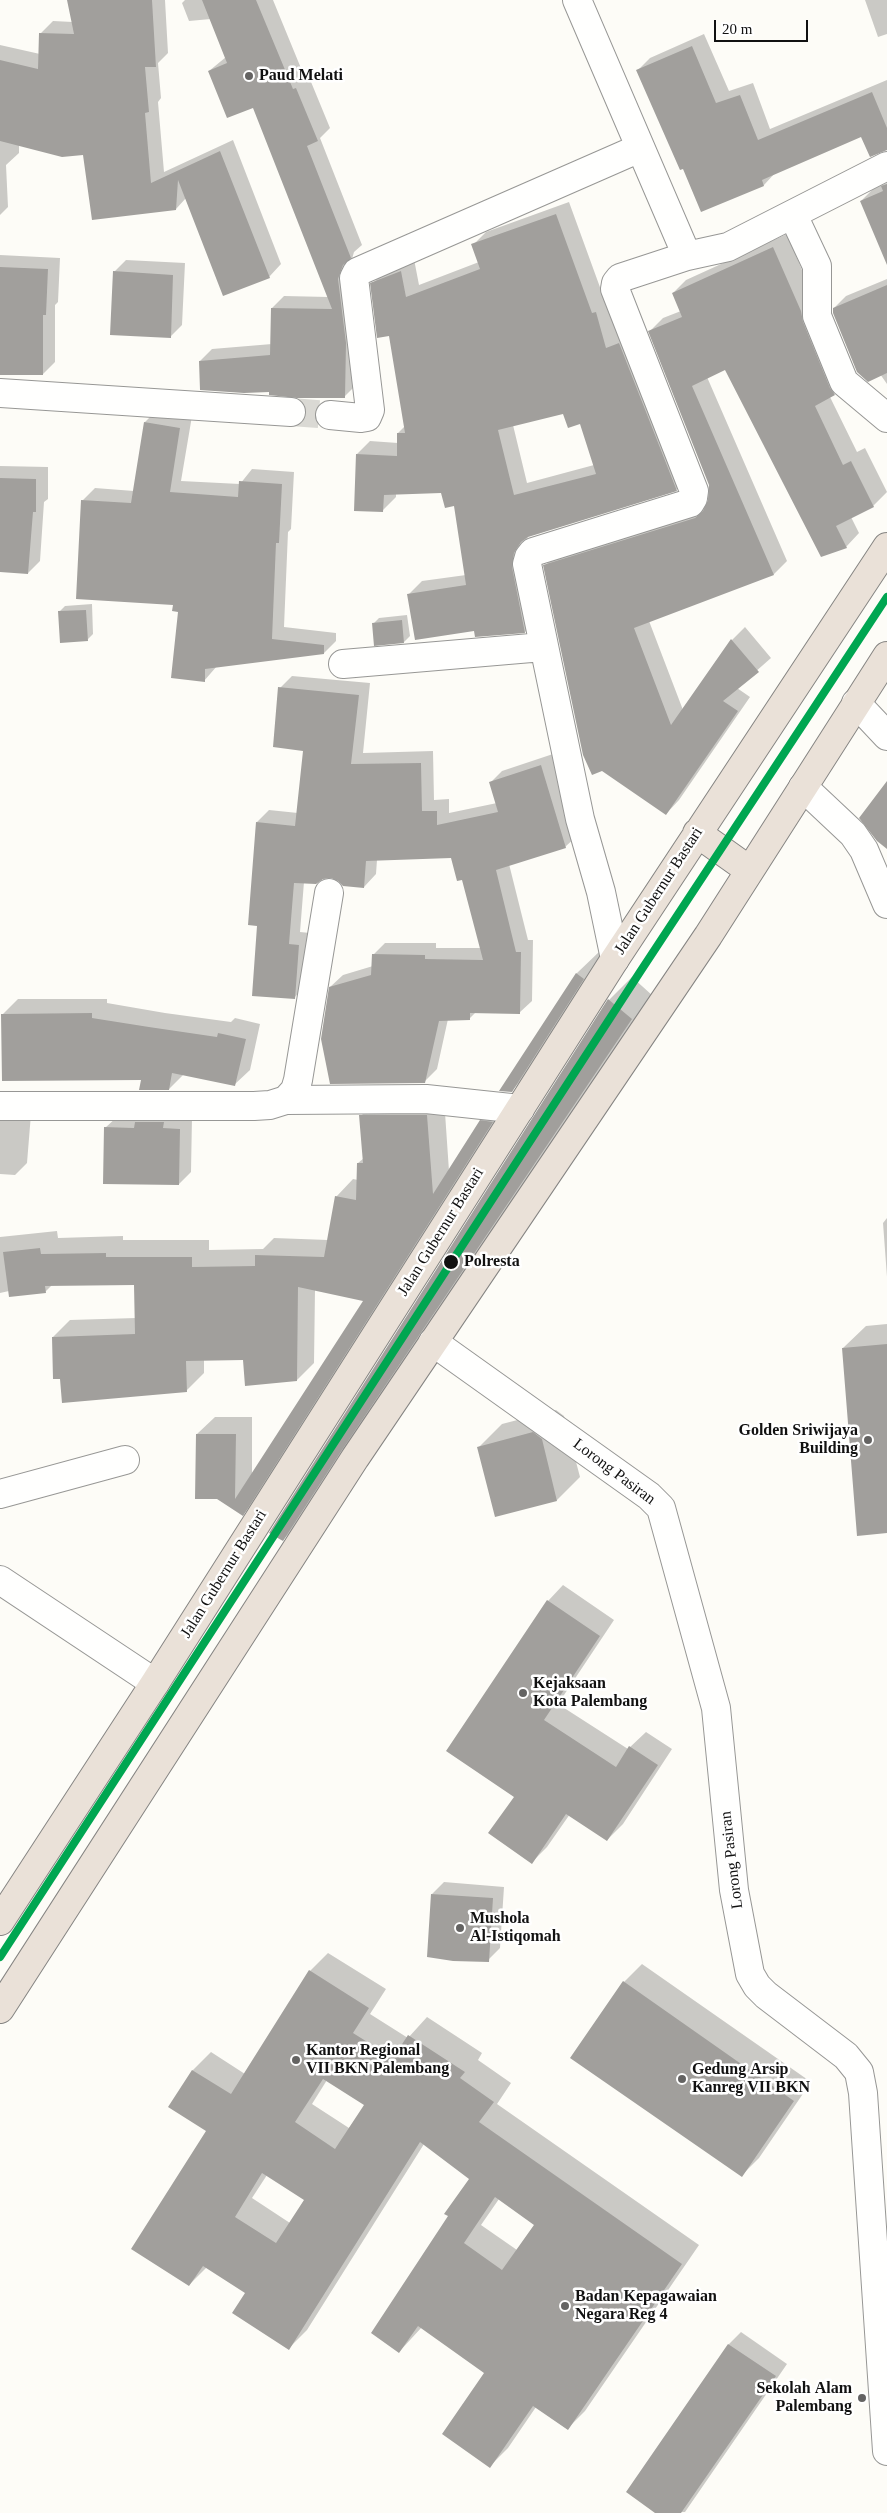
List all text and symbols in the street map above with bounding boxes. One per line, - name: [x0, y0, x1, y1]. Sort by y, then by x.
- scale bar: [717, 10, 811, 42]
- text: 20 m: [722, 21, 752, 37]
- place label: Paud Melati: [259, 66, 343, 86]
- marker: Paud Melati: [243, 70, 255, 82]
- street label: Jalan Gubernur Bastari: [611, 824, 707, 958]
- street label: Jalan Gubernur Bastari: [394, 1164, 488, 1300]
- place label: Polresta: [464, 1252, 520, 1272]
- marker: Polresta: [442, 1253, 460, 1271]
- place label: Golden Sriwijaya Building: [738, 1421, 858, 1459]
- marker: Golden Sriwijaya Building: [862, 1434, 874, 1446]
- street label: Lorong Pasiran: [569, 1435, 659, 1509]
- street label: Jalan Gubernur Bastari: [177, 1506, 271, 1642]
- place label: Kejaksaan Kota Palembang: [533, 1674, 647, 1712]
- marker: Kejaksaan Kota Palembang: [517, 1687, 529, 1699]
- street label: Lorong Pasiran: [716, 1810, 748, 1910]
- place label: Mushola Al-Istiqomah: [470, 1909, 561, 1947]
- marker: Mushola Al-Istiqomah: [454, 1922, 466, 1934]
- place label: Kantor Regional VII BKN Palembang: [306, 2041, 449, 2079]
- marker: Kantor Regional VII BKN Palembang: [290, 2054, 302, 2066]
- place label: Gedung Arsip Kanreg VII BKN: [692, 2060, 810, 2098]
- marker: Gedung Arsip Kanreg VII BKN: [676, 2073, 688, 2085]
- place label: Badan Kepagawaian Negara Reg 4: [575, 2287, 717, 2325]
- marker: Badan Kepagawaian Negara Reg 4: [559, 2300, 571, 2312]
- place label: Sekolah Alam Palembang: [756, 2379, 852, 2417]
- marker: Sekolah Alam Palembang: [856, 2392, 868, 2404]

